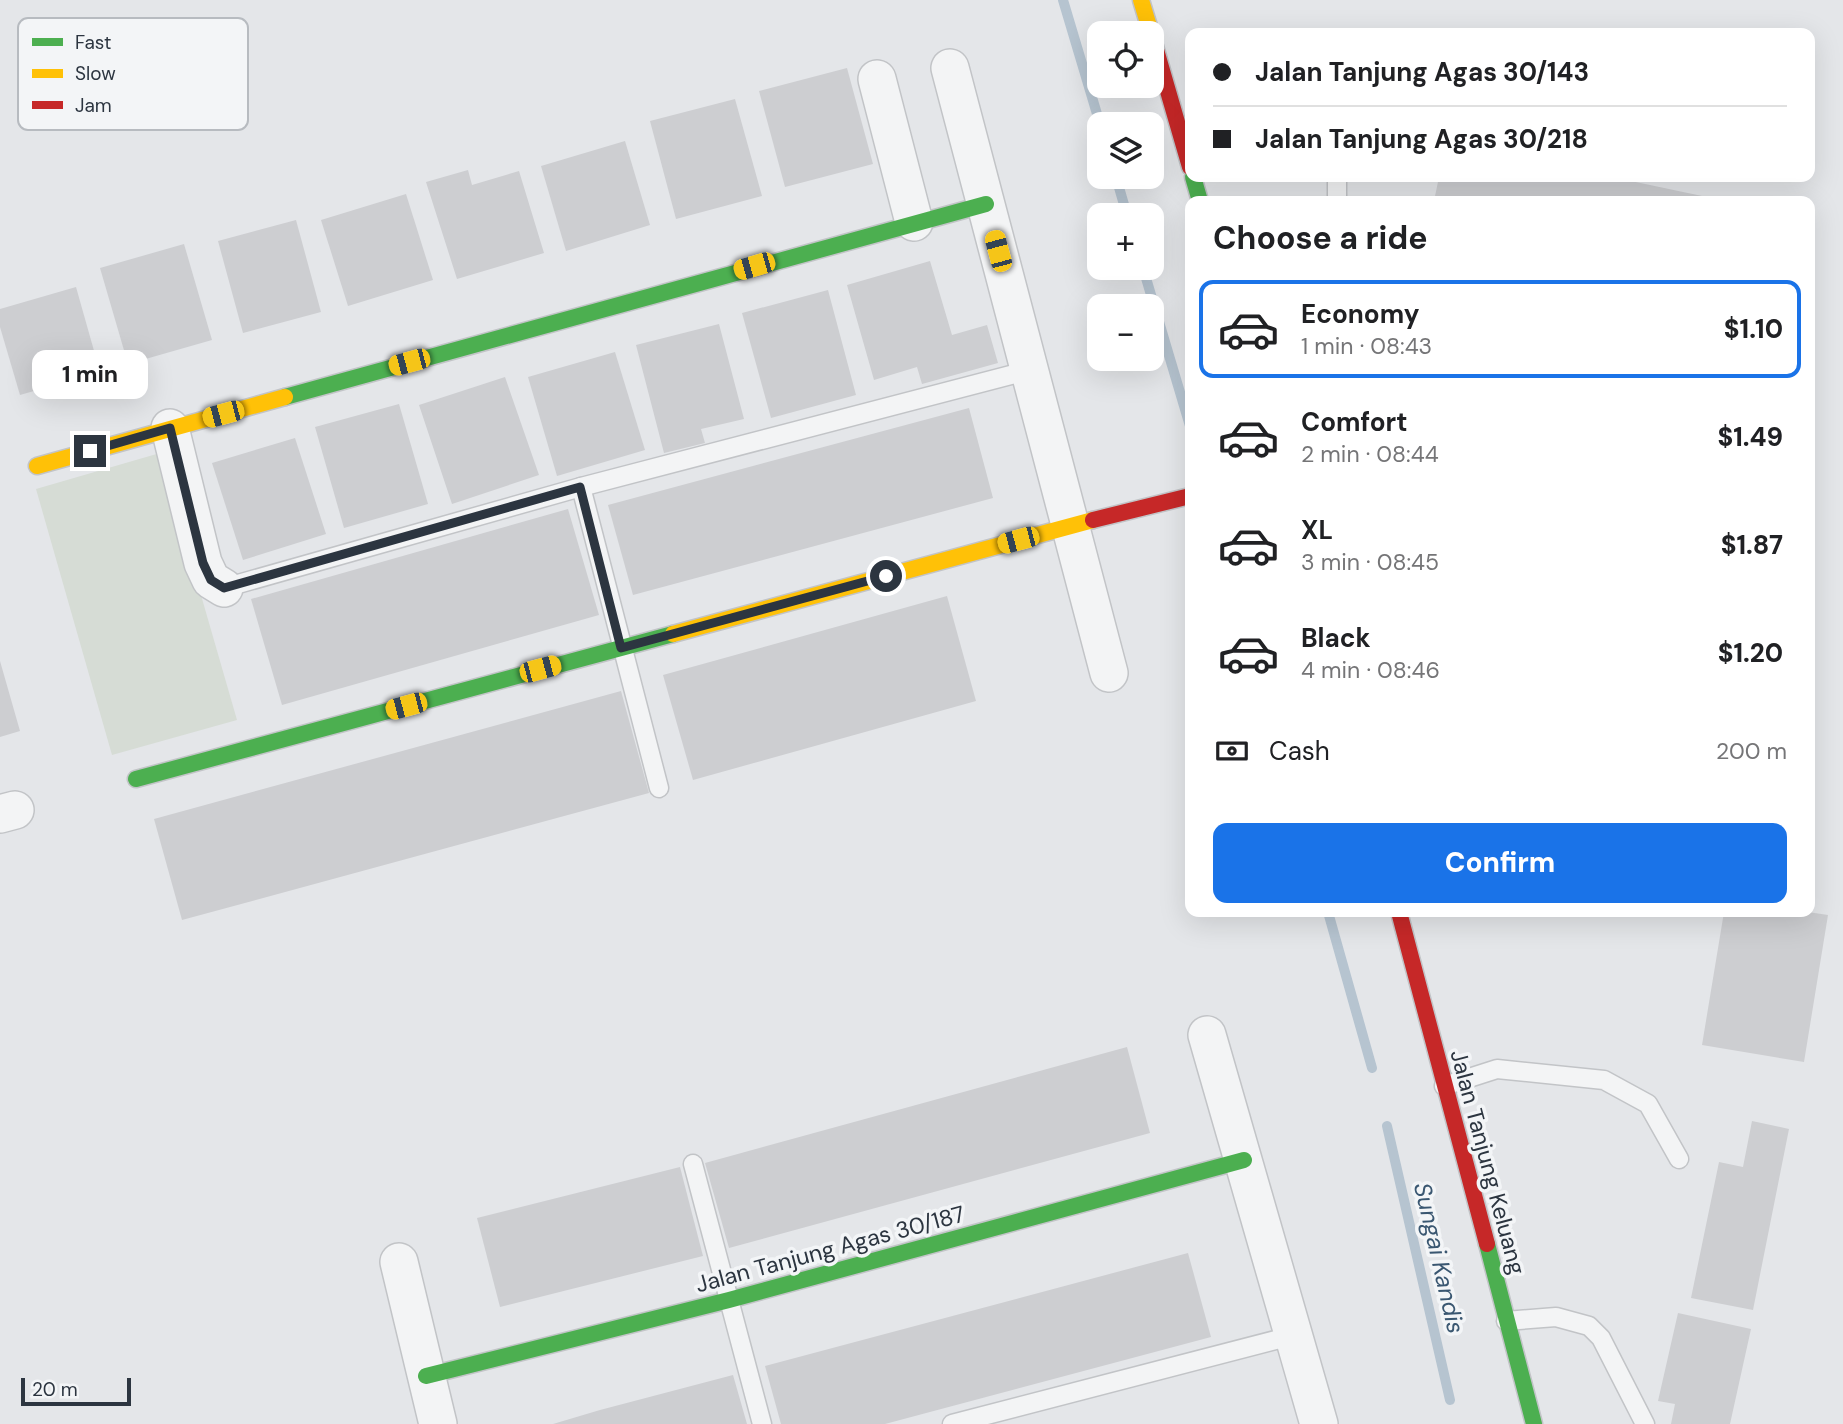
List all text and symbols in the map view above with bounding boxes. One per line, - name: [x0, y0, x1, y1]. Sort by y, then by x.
- legend: [18, 18, 248, 130]
- map controls: [1087, 21, 1164, 371]
- button: locate: [1087, 21, 1164, 98]
- text: Fast: [75, 30, 111, 55]
- text: Jalan Tanjung Agas 30/143: [1255, 55, 1589, 89]
- text: Slow: [75, 61, 116, 86]
- text: Jam: [75, 93, 112, 118]
- button: layers: [1087, 112, 1164, 189]
- text: Jalan Tanjung Agas 30/218: [1255, 122, 1588, 156]
- button: +: [1087, 203, 1164, 280]
- text: Choose a ride: [1213, 217, 1428, 259]
- car: [983, 228, 1014, 274]
- car: [731, 250, 778, 282]
- button: −: [1087, 294, 1164, 371]
- text: Economy: [1301, 297, 1419, 331]
- icon: car: [1217, 298, 1280, 361]
- text: $1.10: [1724, 312, 1783, 346]
- text: 1 min · 08:43: [1301, 331, 1432, 361]
- car: [386, 346, 433, 378]
- callout: 1 min: [32, 350, 148, 398]
- text: 1 min: [62, 359, 118, 389]
- car: [200, 398, 247, 430]
- text: Comfort: [1301, 405, 1407, 439]
- icon: car: [1217, 406, 1280, 469]
- text: $1.49: [1717, 420, 1783, 454]
- route end: [74, 435, 106, 467]
- text: 2 min · 08:44: [1301, 439, 1439, 469]
- text: XL: [1301, 513, 1333, 547]
- icon: car: [1217, 514, 1280, 577]
- car: [995, 524, 1042, 556]
- text: $1.87: [1721, 528, 1783, 562]
- text: 3 min · 08:45: [1301, 547, 1439, 577]
- route start: [870, 560, 902, 592]
- text: Black: [1301, 621, 1371, 655]
- icon: car: [1217, 622, 1280, 685]
- text: $1.20: [1718, 636, 1783, 670]
- car: [517, 653, 564, 685]
- text: 4 min · 08:46: [1301, 655, 1440, 685]
- car: [383, 690, 430, 722]
- icon: cash: [1213, 732, 1251, 770]
- text: Cash: [1269, 734, 1330, 768]
- text: 200 m: [1716, 736, 1787, 766]
- button: Confirm: [1213, 823, 1787, 903]
- street label: Jalan Tanjung Keluang: [1444, 1046, 1532, 1278]
- water label: Sungai Kandis: [1407, 1179, 1472, 1336]
- street label: Jalan Tanjung Agas 30/187: [692, 1199, 968, 1299]
- scale bar: [21, 1375, 131, 1407]
- text: 20 m: [32, 1377, 78, 1402]

